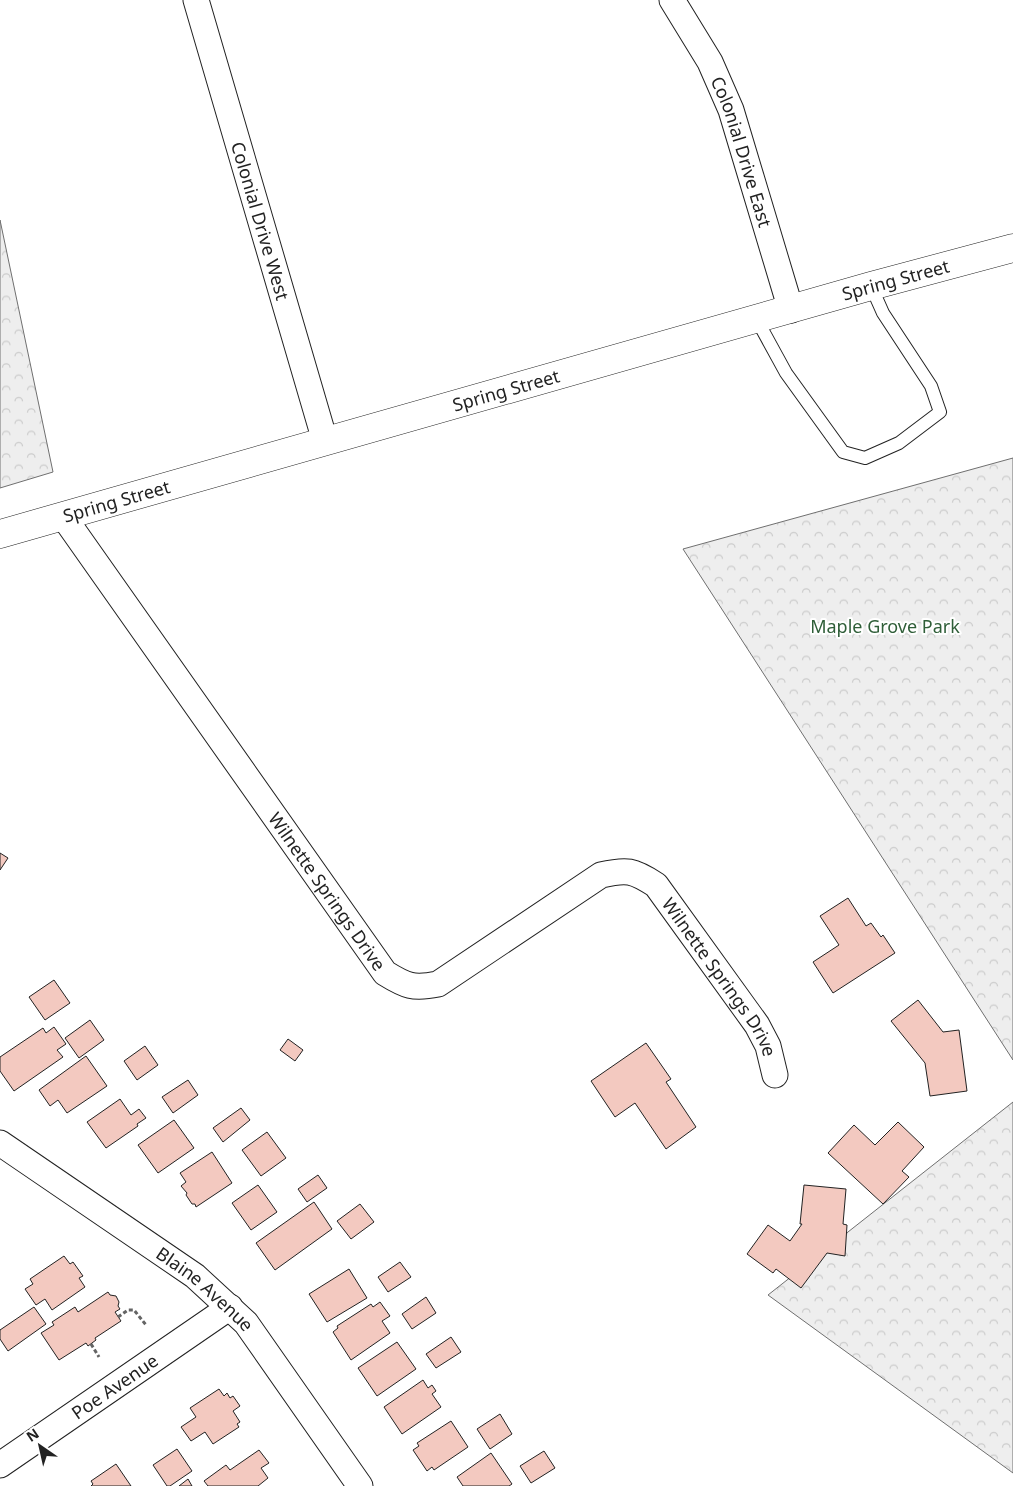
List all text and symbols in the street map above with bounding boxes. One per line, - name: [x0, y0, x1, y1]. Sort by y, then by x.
- street label: Colonial Drive East: [706, 72, 778, 230]
- street label: Colonial Drive West: [226, 139, 295, 303]
- street label: Spring Street: [839, 253, 952, 306]
- street label: Spring Street: [450, 363, 563, 417]
- street label: Spring Street: [60, 474, 173, 527]
- park label: Maple Grove Park: [810, 614, 960, 638]
- street label: Wilnette Springs Drive: [263, 807, 391, 975]
- street label: Wilnette Springs Drive: [657, 893, 782, 1059]
- street label: Blaine Avenue: [152, 1241, 260, 1335]
- street label: Poe Avenue: [67, 1348, 163, 1424]
- north arrow: [15, 1421, 65, 1471]
- text: N: [22, 1424, 42, 1446]

